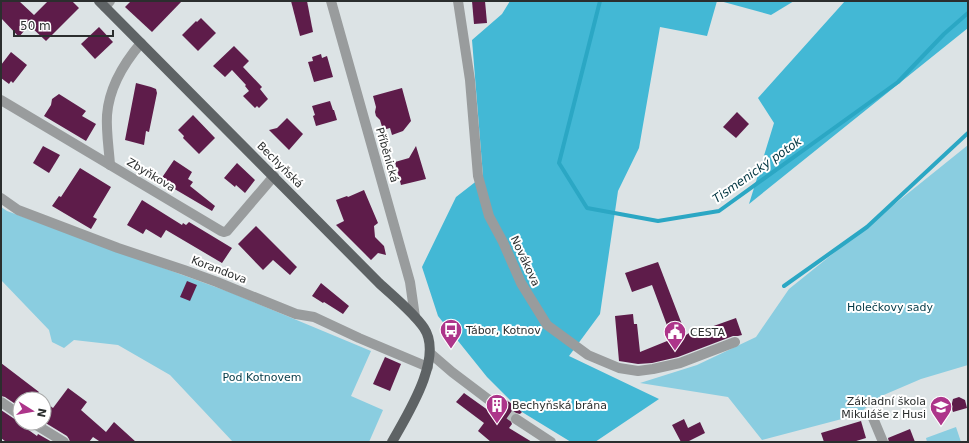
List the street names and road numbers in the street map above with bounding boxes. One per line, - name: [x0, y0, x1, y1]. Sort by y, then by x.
- street label: Příběnická: [373, 126, 401, 184]
- street label: Bechyňská: [254, 139, 306, 191]
- street label: Zbyňkova: [125, 156, 177, 194]
- street label: Novákova: [508, 234, 542, 288]
- street label: Korandova: [189, 253, 249, 287]

